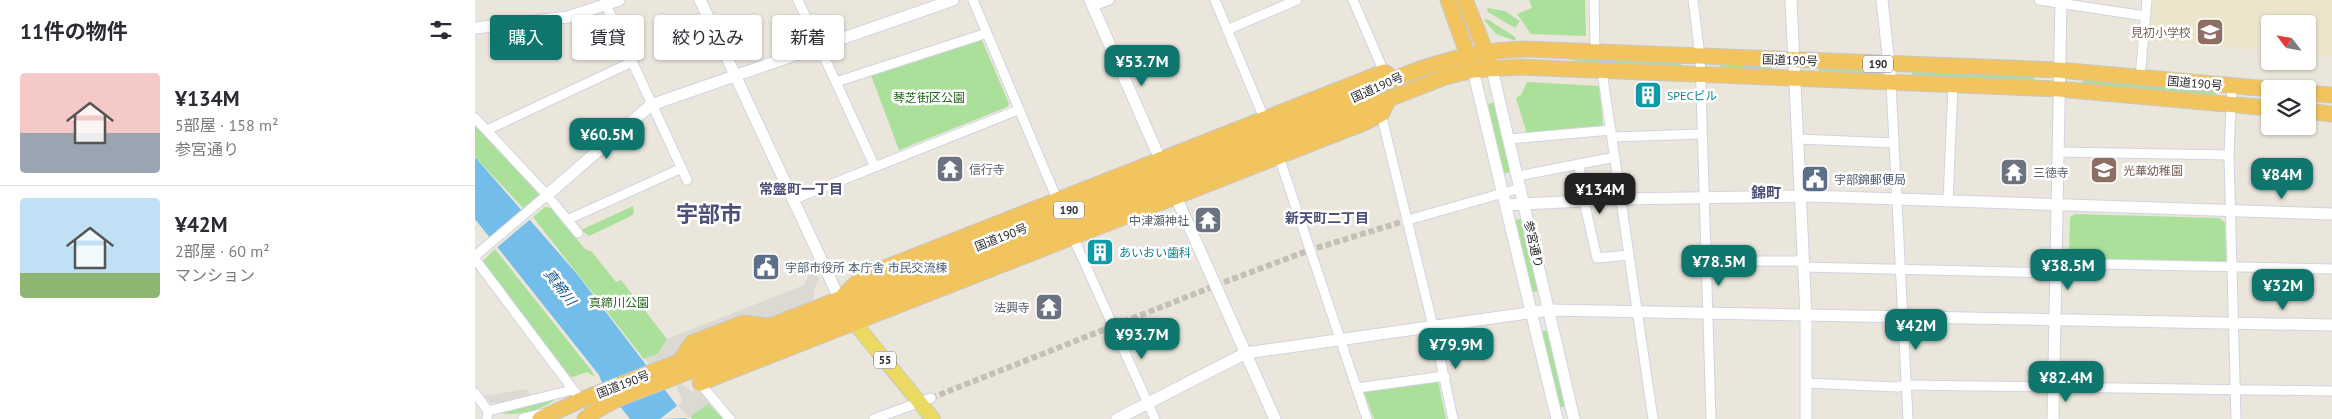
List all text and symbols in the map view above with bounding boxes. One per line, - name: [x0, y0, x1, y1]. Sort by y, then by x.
- chip: 購入: [490, 15, 562, 60]
- chip: 賃貸: [572, 15, 644, 60]
- chip: 絞り込み: [654, 15, 762, 60]
- chip: 新着: [772, 15, 844, 60]
- north arrow: [2261, 15, 2316, 70]
- map controls: [2261, 15, 2316, 135]
- icon: filters: [427, 16, 455, 44]
- school or university icon: 見初小学校: [2195, 17, 2225, 47]
- text: 11件の物件: [20, 18, 128, 45]
- place label: 見初小学校: [2131, 25, 2191, 40]
- pin: ¥53.7M: [1101, 44, 1183, 87]
- text: ¥53.7M: [1115, 51, 1169, 71]
- street label: 国道190号: [1762, 52, 1818, 68]
- road number: 190: [1863, 56, 1893, 72]
- street label: 国道190号: [1349, 69, 1405, 105]
- street label: 国道190号: [2167, 73, 2223, 93]
- building icon: SPECビル: [1633, 80, 1663, 110]
- button: layers: [2261, 80, 2316, 135]
- text: ¥134M: [175, 85, 239, 112]
- place label: SPECビル: [1667, 88, 1717, 103]
- park label: 琴芝街区公園: [893, 90, 965, 105]
- icon: home: [60, 93, 120, 153]
- text: 5部屋 · 158 m²: [175, 115, 278, 135]
- pin: ¥60.5M: [566, 118, 648, 160]
- text: ¥60.5M: [580, 124, 634, 144]
- text: 参宮通り: [175, 139, 239, 159]
- temple icon: 信行寺: [935, 154, 965, 184]
- school or university icon: 光華幼稚園: [2089, 155, 2119, 185]
- temple icon: 三徳寺: [1999, 157, 2029, 187]
- pin: ¥84M: [2252, 158, 2312, 200]
- place label: 信行寺: [969, 162, 1005, 177]
- place label: 光華幼稚園: [2123, 163, 2183, 178]
- public building icon: 宇部錦郵便局: [1800, 164, 1830, 194]
- text: ¥84M: [2262, 164, 2302, 184]
- place label: 三徳寺: [2033, 165, 2069, 180]
- pin: ¥134M: [1565, 172, 1635, 215]
- place label: 宇部錦郵便局: [1834, 172, 1906, 187]
- text: ¥134M: [1575, 179, 1625, 199]
- district label: 常盤町一丁目: [759, 180, 843, 198]
- district label: 錦町: [1751, 183, 1781, 202]
- district label: 宇部市: [676, 200, 742, 228]
- road number: 190: [1054, 202, 1084, 218]
- temple icon: 中津瀬神社: [1193, 205, 1223, 235]
- district label: 新天町二丁目: [1285, 209, 1369, 227]
- text: ¥42M: [175, 211, 228, 238]
- place label: 中津瀬神社: [1129, 213, 1189, 228]
- icon: home: [60, 218, 120, 278]
- street label: 参宮通り: [1521, 219, 1547, 269]
- street label: 国道190号: [972, 220, 1030, 254]
- building icon: あいおい歯科: [1085, 237, 1115, 267]
- text: 2部屋 · 60 m²: [175, 241, 270, 261]
- pin: ¥78.5M: [1678, 244, 1760, 287]
- place label: あいおい歯科: [1119, 245, 1191, 260]
- pin: ¥38.5M: [2027, 248, 2109, 291]
- text: ¥78.5M: [1692, 251, 1746, 271]
- public building icon: 宇部市役所 本庁舎 市民交流棟: [751, 252, 781, 282]
- text: ¥38.5M: [2041, 255, 2095, 275]
- place label: 宇部市役所 本庁舎 市民交流棟: [785, 260, 947, 275]
- text: マンション: [175, 265, 255, 285]
- water label: 真締川: [540, 265, 581, 311]
- pin: ¥32M: [2253, 268, 2313, 311]
- text: ¥32M: [2263, 275, 2303, 295]
- temple icon: 法興寺: [1034, 292, 1064, 322]
- park label: 真締川公園: [589, 295, 649, 310]
- place label: 法興寺: [994, 300, 1030, 315]
- pin: ¥42M: [1886, 308, 1946, 351]
- text: ¥42M: [1896, 315, 1936, 335]
- pin: ¥93.7M: [1101, 318, 1183, 360]
- text: ¥93.7M: [1115, 324, 1169, 344]
- pin: ¥79.9M: [1415, 328, 1497, 370]
- text: ¥79.9M: [1429, 334, 1483, 354]
- road number: 55: [874, 352, 896, 368]
- pin: ¥82.4M: [2025, 360, 2107, 403]
- street label: 国道190号: [594, 367, 652, 401]
- text: ¥82.4M: [2039, 367, 2093, 387]

